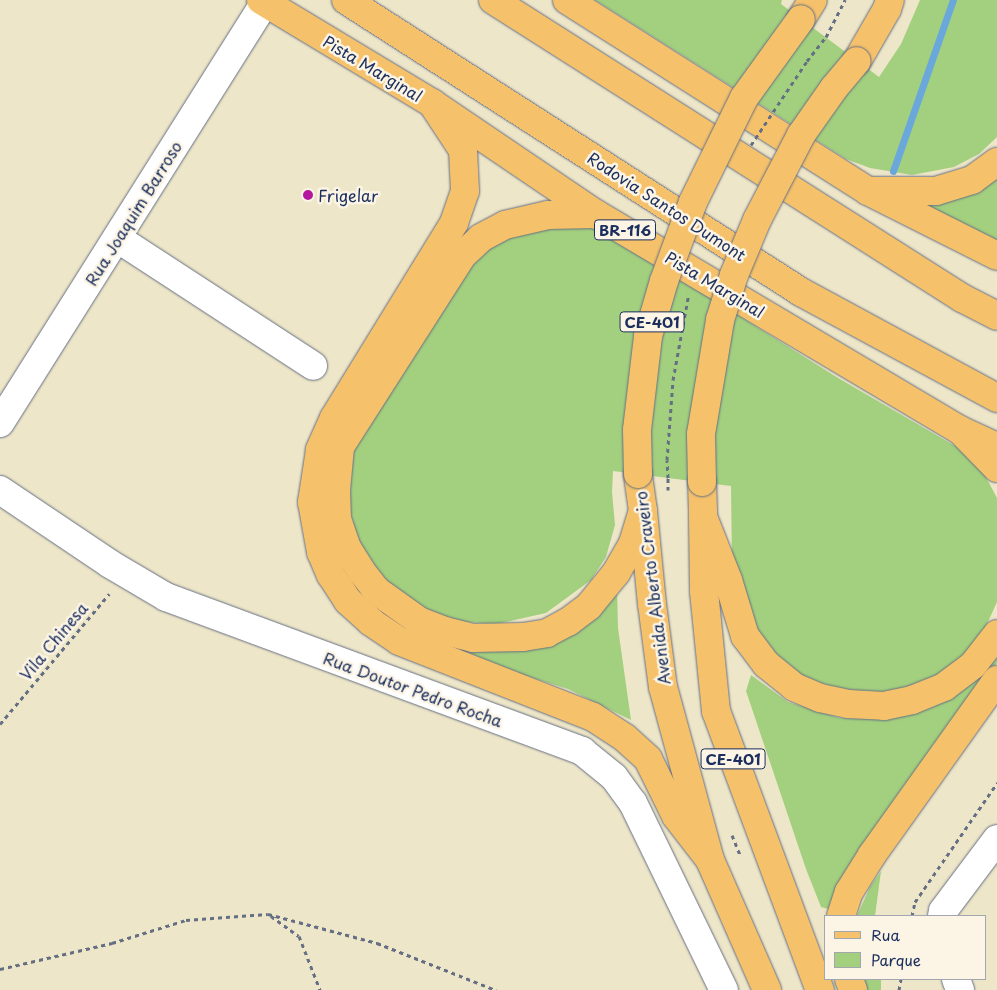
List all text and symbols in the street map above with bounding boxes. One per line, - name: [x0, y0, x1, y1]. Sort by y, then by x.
- street label: Pista Marginal: [320, 31, 426, 105]
- street label: Rua Joaquim Barroso: [81, 137, 185, 289]
- street label: Rodovia Santos Dumont: [584, 148, 750, 264]
- place label: Frigelar: [318, 185, 378, 205]
- marker: Frigelar: [302, 189, 314, 201]
- road number: BR-116: [594, 218, 656, 242]
- street label: Pista Marginal: [662, 247, 768, 321]
- road number: CE-401: [620, 310, 684, 334]
- street label: Avenida Alberto Craveiro: [631, 490, 673, 686]
- street label: Vila Chinesa: [15, 598, 91, 684]
- street label: Rua Doutor Pedro Rocha: [320, 647, 506, 731]
- road number: CE-401: [700, 746, 766, 772]
- legend: [824, 915, 987, 980]
- text: Rua: [871, 923, 900, 946]
- text: Parque: [871, 948, 921, 971]

